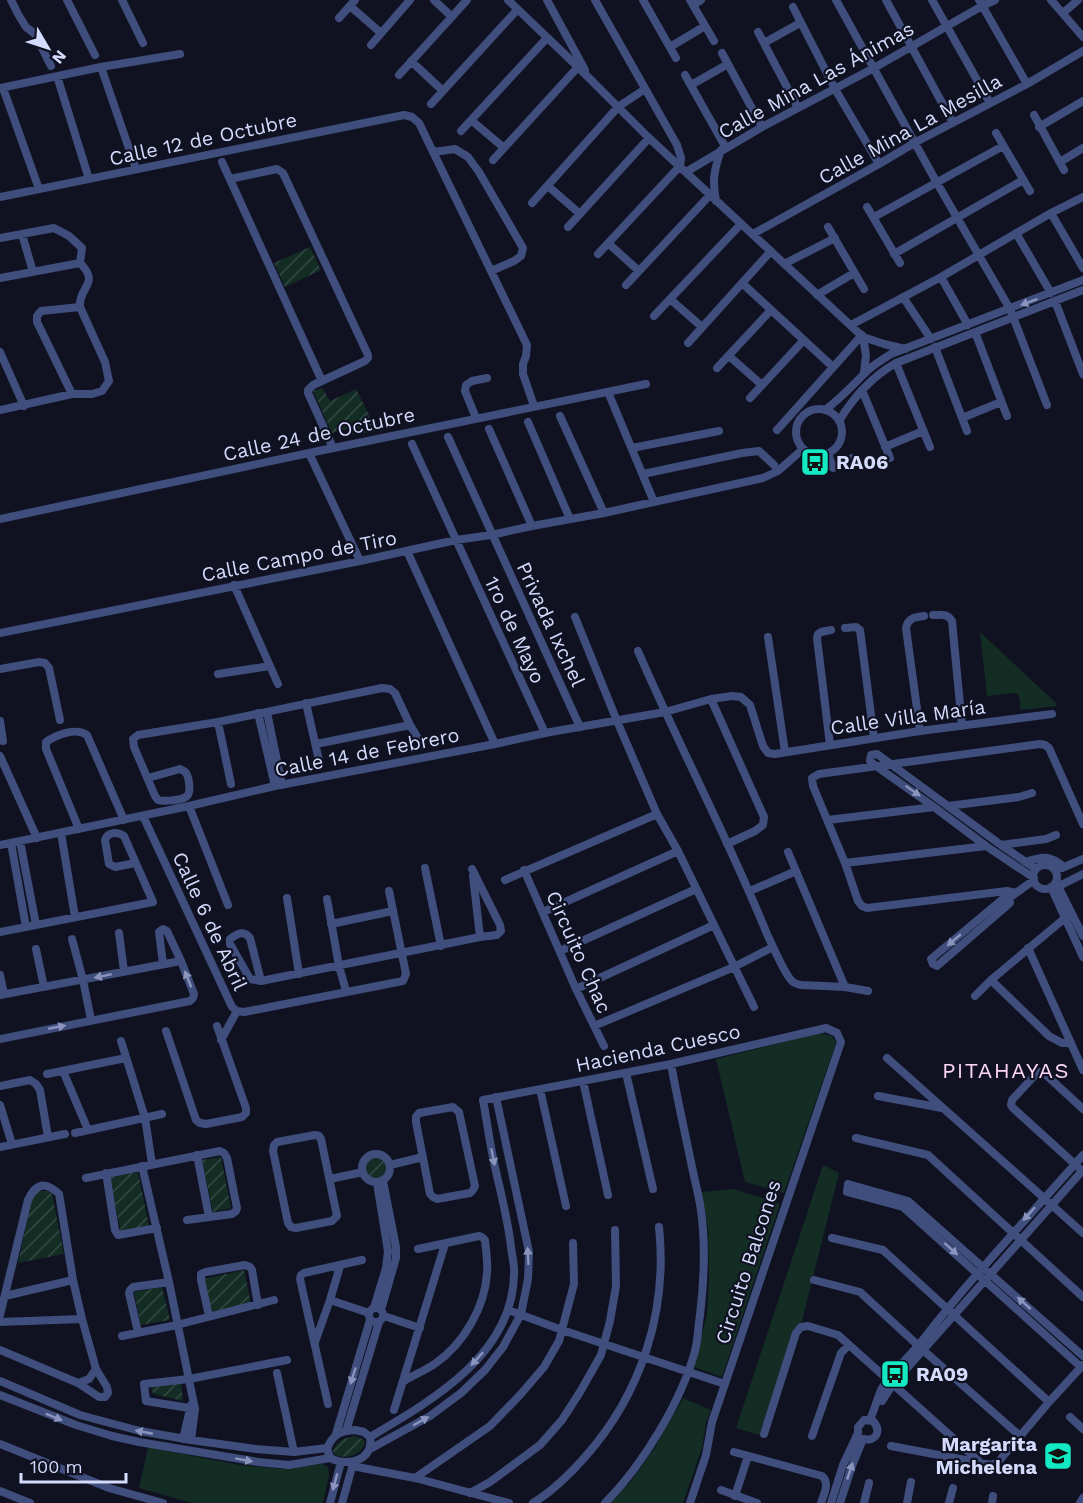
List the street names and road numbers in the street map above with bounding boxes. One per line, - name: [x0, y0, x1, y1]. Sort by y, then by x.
- street label: Calle Mina Las Ánimas: [714, 16, 918, 144]
- street label: Calle Mina La Mesilla: [814, 69, 1006, 189]
- street label: Calle 12 de Octubre: [107, 107, 299, 171]
- street label: Calle 24 de Octubre: [221, 402, 417, 466]
- street label: Calle Campo de Tiro: [199, 525, 399, 587]
- street label: Privada Ixchel: [512, 558, 590, 690]
- street label: 1ro de Mayo: [480, 573, 550, 687]
- street label: Calle Villa María: [829, 694, 987, 740]
- street label: Calle 14 de Febrero: [273, 722, 461, 782]
- street label: Calle 6 de Abril: [167, 848, 253, 994]
- street label: Circuito Chac: [541, 887, 617, 1017]
- street label: Hacienda Cuesco: [573, 1019, 743, 1077]
- street label: Circuito Balcones: [710, 1177, 786, 1347]

